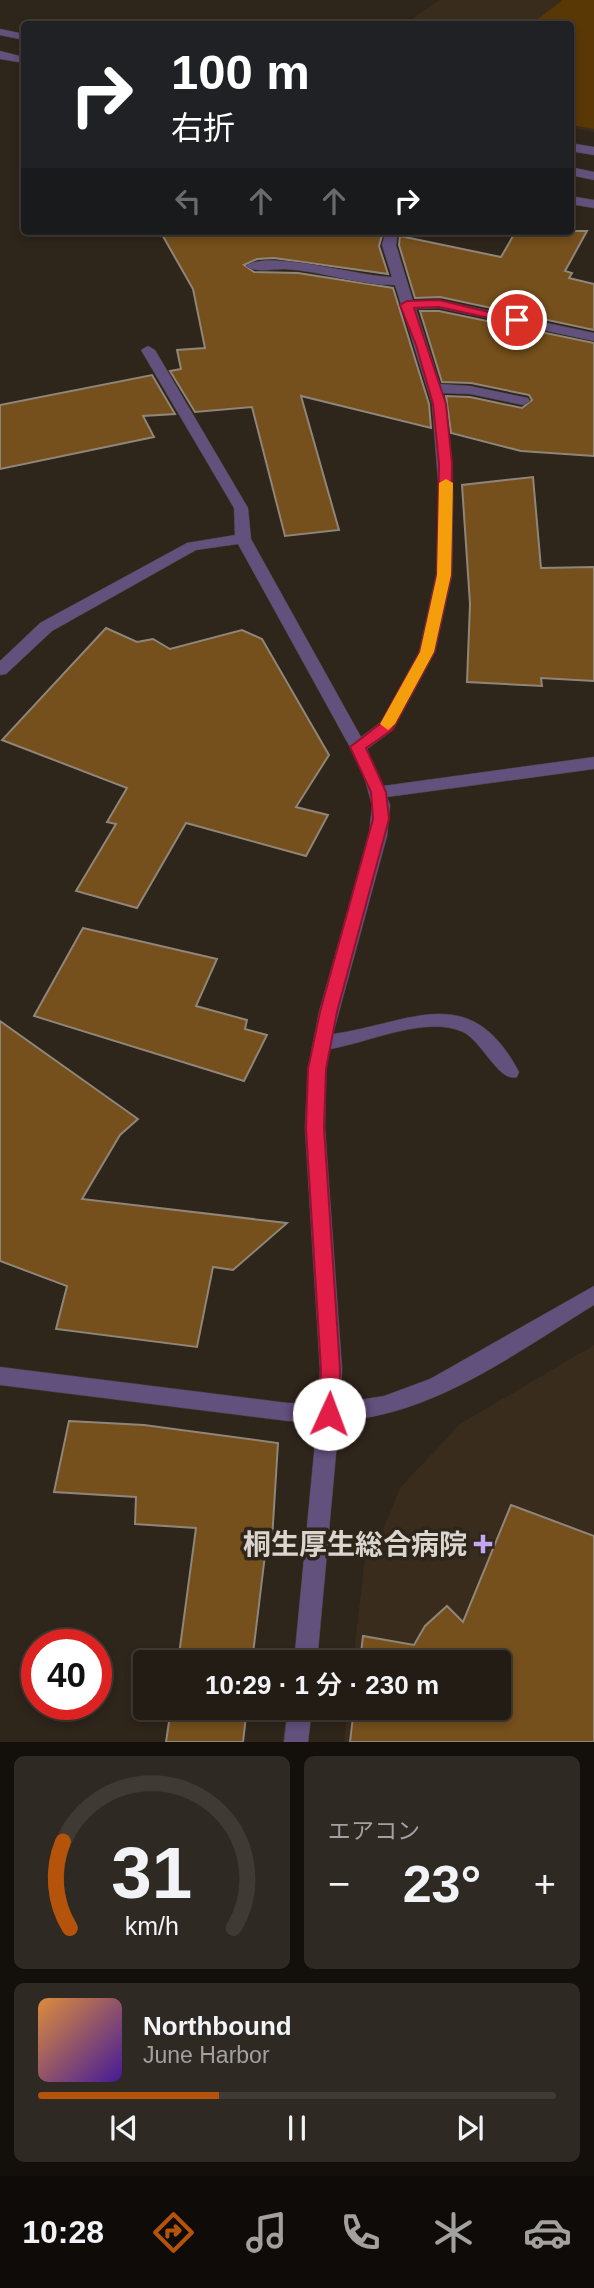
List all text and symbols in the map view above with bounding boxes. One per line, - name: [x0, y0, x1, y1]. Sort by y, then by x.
- text: 100 m: [171, 45, 310, 99]
- icon: right: [56, 49, 147, 140]
- text: 右折: [171, 110, 235, 146]
- icon: left: [169, 182, 207, 220]
- icon: ahead: [242, 182, 280, 220]
- icon: ahead: [315, 182, 353, 220]
- icon: right: [388, 182, 426, 220]
- pin: [487, 290, 547, 350]
- icon: arrive: [498, 301, 536, 339]
- position arrow: [292, 1377, 366, 1451]
- place label: 桐生厚生総合病院: [243, 1529, 467, 1560]
- marker: 桐生厚生総合病院: [473, 1534, 493, 1554]
- speed limit sign: 40: [21, 1629, 112, 1720]
- text: 10:29 · 1 分 · 230 m: [205, 1670, 439, 1700]
- text: エアコン: [328, 1818, 420, 1844]
- text: 31: [112, 1833, 192, 1914]
- text: 23°: [403, 1855, 481, 1913]
- text: −: [328, 1863, 350, 1905]
- text: +: [534, 1863, 556, 1905]
- text: km/h: [125, 1912, 179, 1940]
- text: Northbound: [143, 2011, 292, 2041]
- text: June Harbor: [143, 2042, 270, 2068]
- icon: previous: [105, 2109, 143, 2147]
- icon: pause: [278, 2109, 316, 2147]
- icon: next: [451, 2109, 489, 2147]
- icon: directions: [149, 2208, 198, 2257]
- icon: music: [242, 2208, 291, 2257]
- icon: phone: [336, 2208, 385, 2257]
- icon: climate: [429, 2208, 478, 2257]
- icon: car: [523, 2208, 572, 2257]
- text: 10:28: [22, 2214, 104, 2250]

